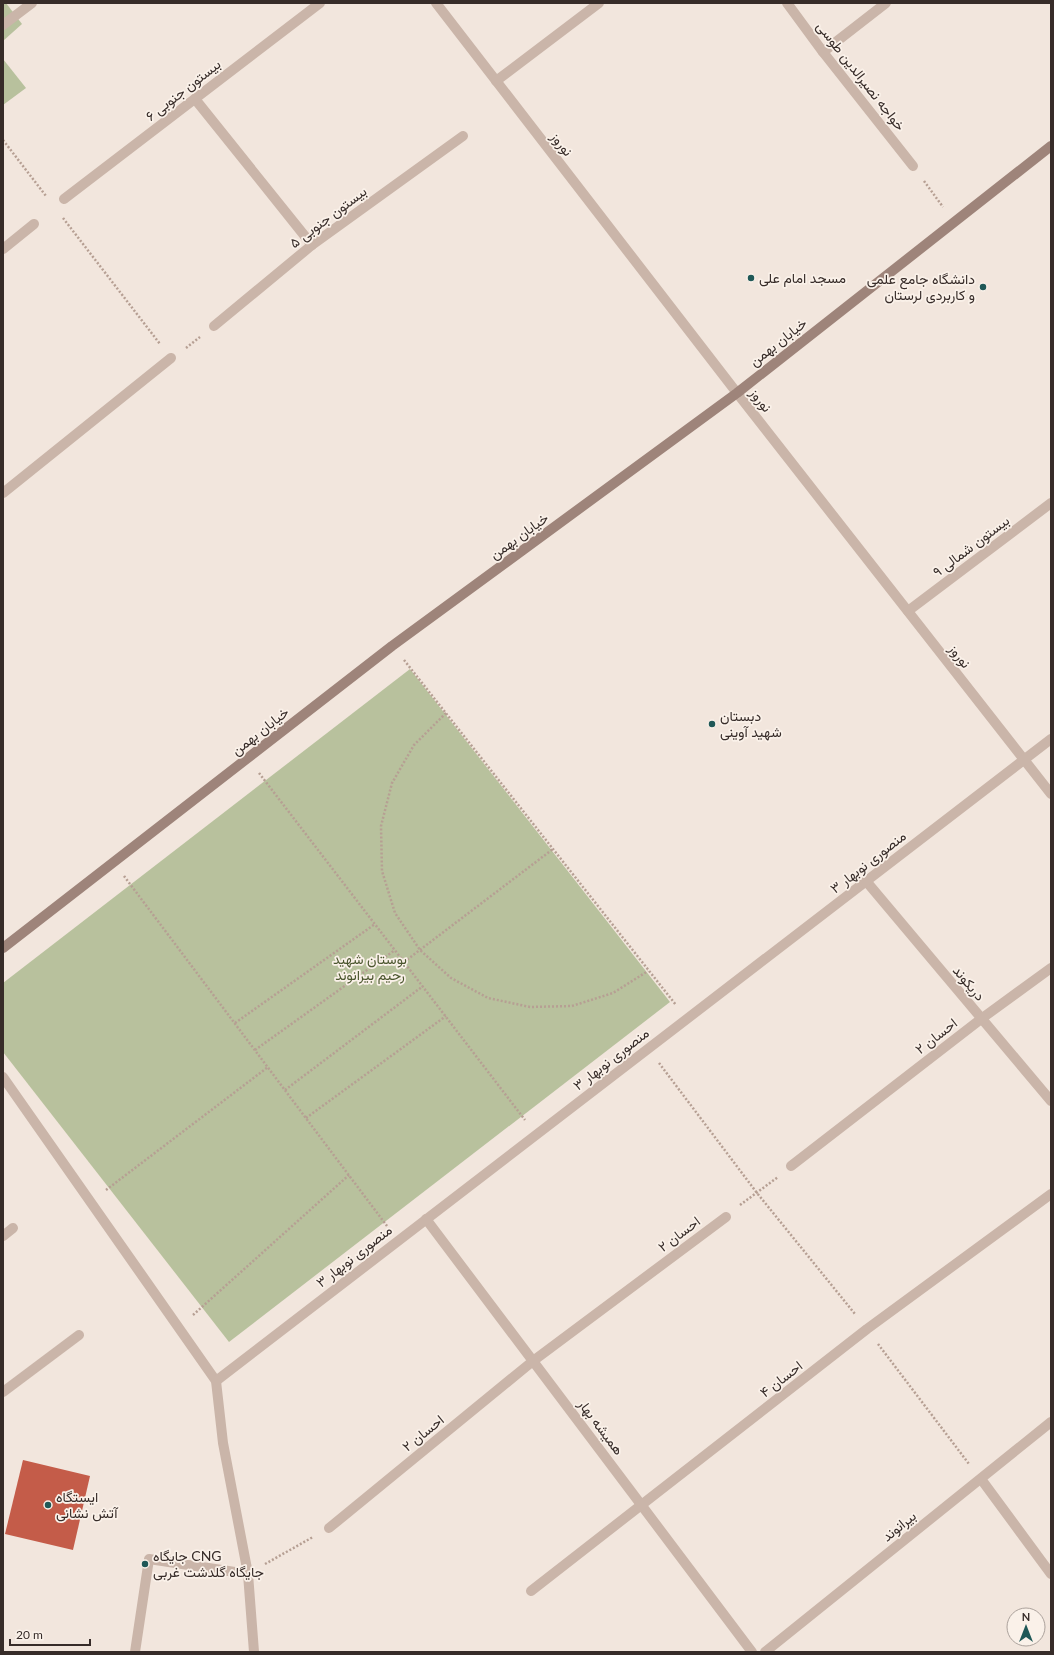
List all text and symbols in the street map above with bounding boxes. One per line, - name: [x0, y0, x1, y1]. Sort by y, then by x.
- street label: خواجه نصیرالدین طوسی: [813, 18, 909, 134]
- street label: بیستون جنوبی ۶: [142, 55, 224, 125]
- street label: نوروز: [546, 127, 577, 160]
- street label: بیستون جنوبی ۵: [286, 182, 370, 252]
- place label: مسجد امام علی: [759, 269, 846, 287]
- place label: دانشگاه جامع علمی و کاربردی لرستان: [867, 270, 975, 304]
- marker: مسجد امام علی: [746, 273, 756, 283]
- marker: دانشگاه جامع علمی و کاربردی لرستان: [978, 282, 988, 292]
- street label: خیابان بهمن: [746, 314, 810, 370]
- street label: نوروز: [745, 383, 776, 416]
- street label: خیابان بهمن: [486, 509, 552, 563]
- street label: بیستون شمالی ۹: [929, 511, 1013, 581]
- street label: نوروز: [944, 639, 975, 672]
- street label: خیابان بهمن: [228, 703, 292, 759]
- place label: دبستان شهید آوینی: [720, 707, 782, 741]
- marker: دبستان شهید آوینی: [707, 719, 717, 729]
- street label: منصوری نوبهار ۳: [826, 827, 910, 897]
- park label: بوستان شهید رحیم بیرانوند: [333, 950, 407, 984]
- street label: دریکوند: [949, 962, 989, 1005]
- street label: احسان ۲: [911, 1014, 961, 1058]
- street label: منصوری نوبهار ۳: [569, 1024, 653, 1094]
- street label: احسان ۲: [654, 1212, 704, 1256]
- street label: منصوری نوبهار ۳: [312, 1221, 396, 1291]
- street label: احسان ۴: [756, 1357, 806, 1401]
- street label: همیشه بهار: [574, 1395, 628, 1459]
- street label: احسان ۲: [398, 1411, 448, 1455]
- place label: ایستگاه آتش نشانی: [56, 1488, 119, 1522]
- marker: ایستگاه آتش نشانی: [43, 1500, 53, 1510]
- street label: بیرانوند: [878, 1507, 920, 1545]
- place label: جایگاه CNG جایگاه گلدشت غربی: [153, 1547, 264, 1581]
- marker: جایگاه CNG جایگاه گلدشت غربی: [140, 1559, 150, 1569]
- north arrow: [1006, 1607, 1046, 1647]
- text: N: [1022, 1610, 1030, 1623]
- scale bar: [10, 1621, 90, 1647]
- text: 20 m: [16, 1627, 43, 1642]

